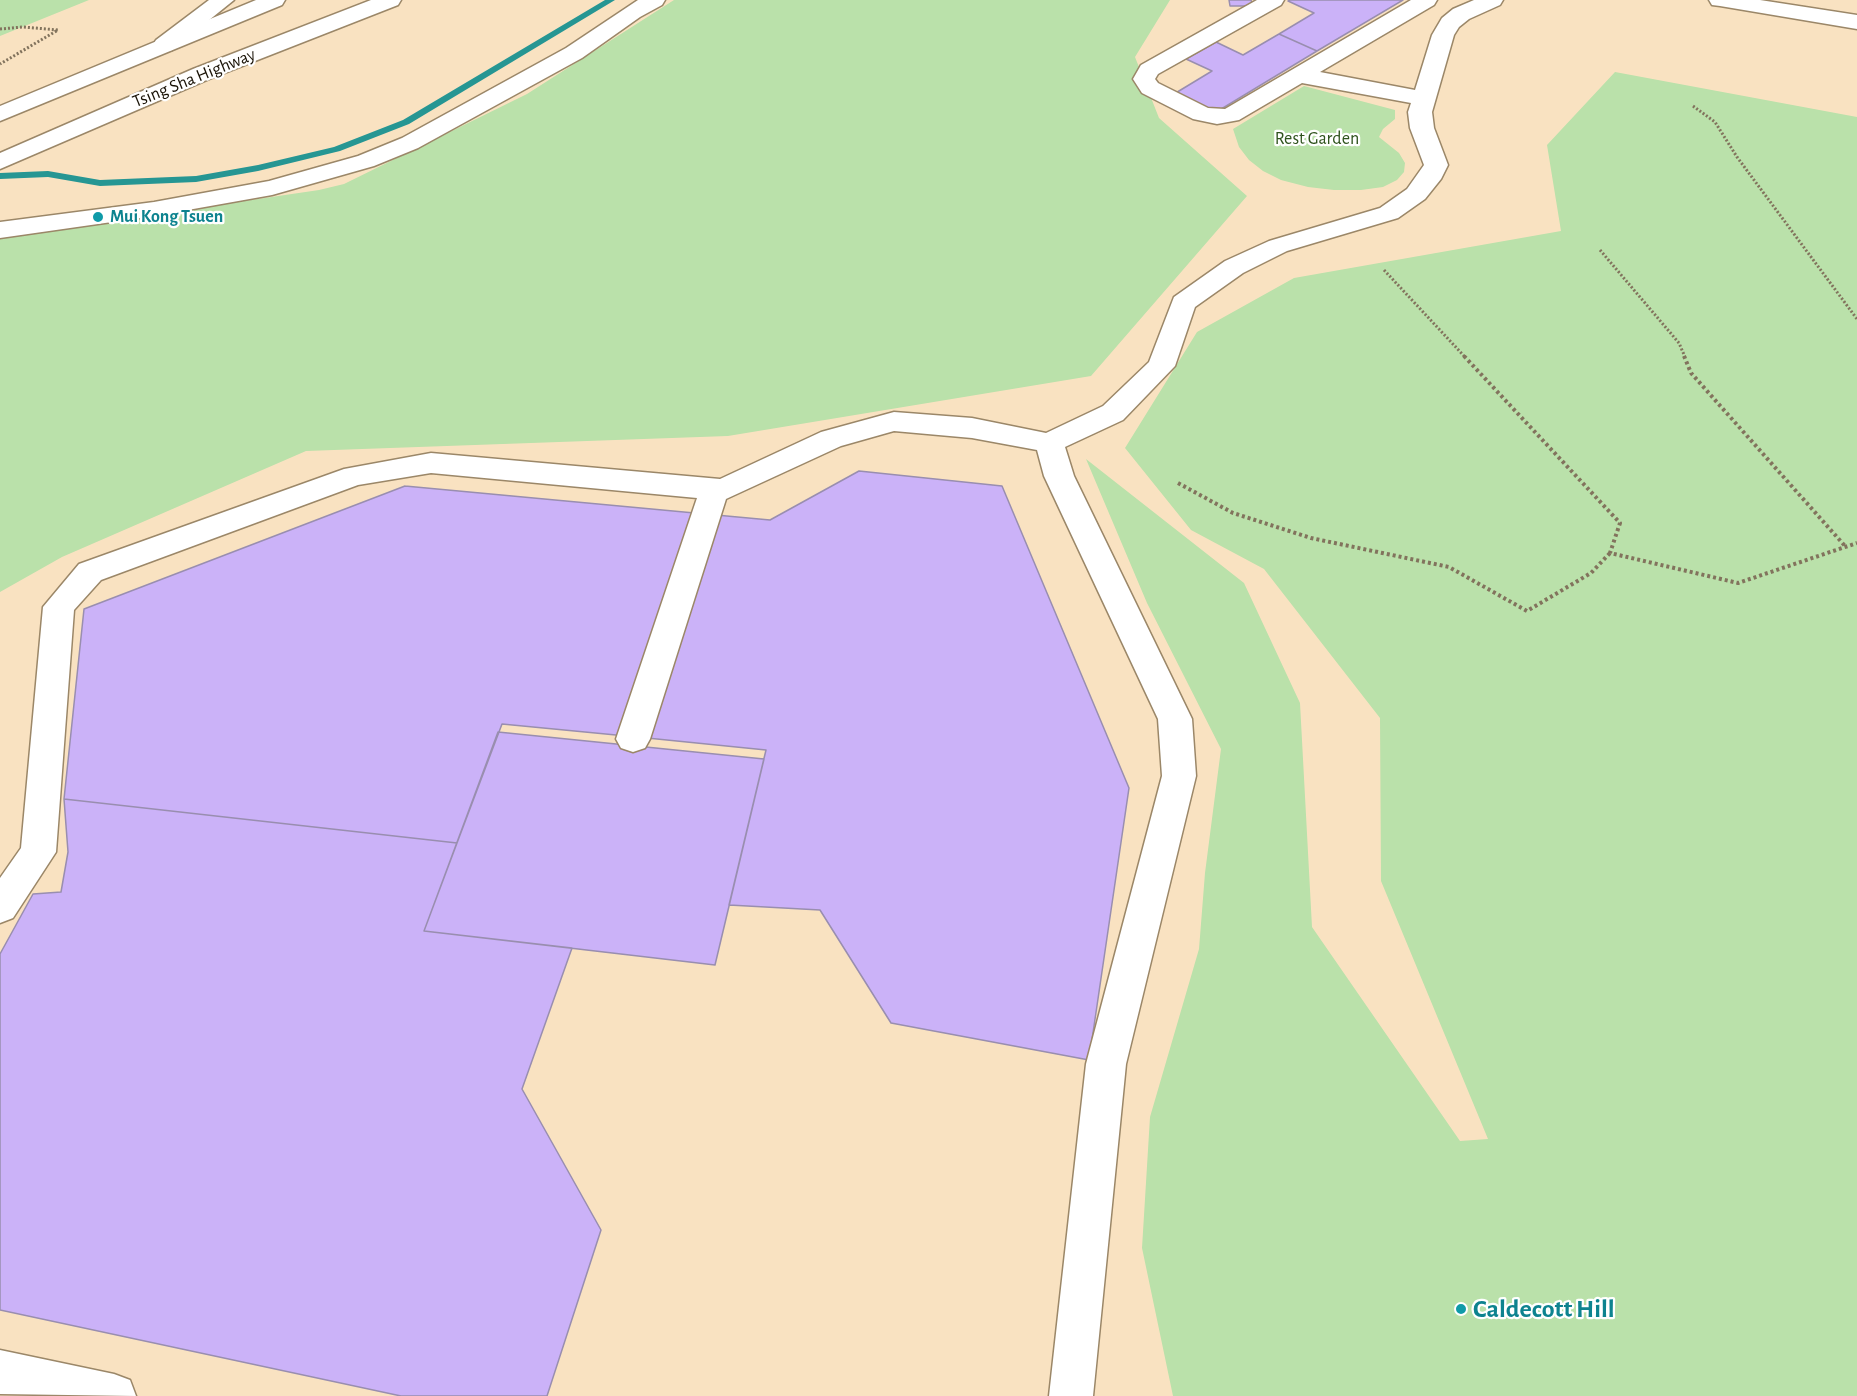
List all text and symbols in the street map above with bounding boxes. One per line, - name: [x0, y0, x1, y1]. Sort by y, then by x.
- street label: Tsing Sha Highway: [129, 44, 259, 112]
- park label: Rest Garden: [1275, 128, 1359, 150]
- place label: Mui Kong Tsuen: [110, 206, 223, 228]
- marker: Mui Kong Tsuen: [91, 210, 105, 224]
- place label: Caldecott Hill: [1473, 1293, 1615, 1325]
- marker: Caldecott Hill: [1454, 1302, 1468, 1316]

